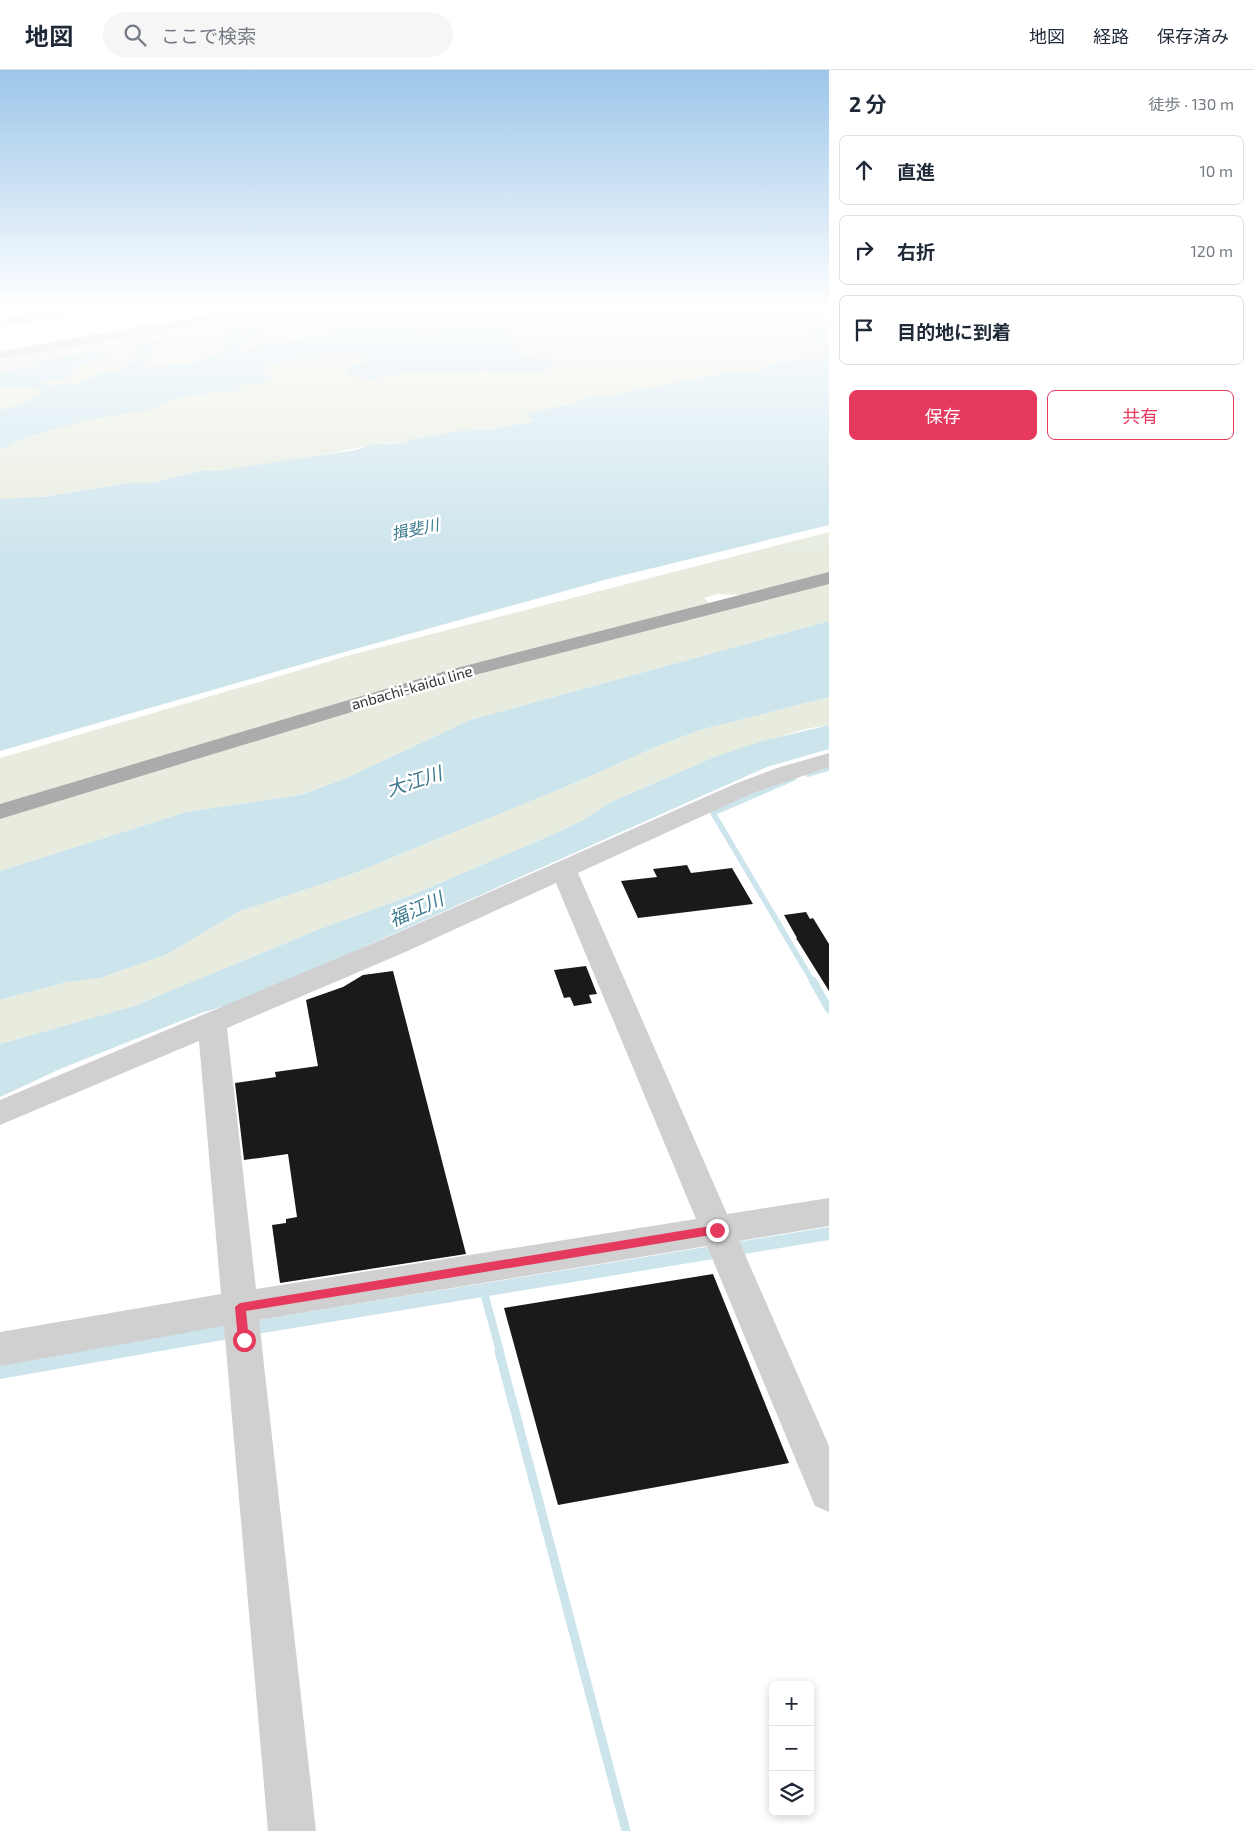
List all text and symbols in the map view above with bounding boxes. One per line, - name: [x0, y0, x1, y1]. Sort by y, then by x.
- search box: [103, 12, 453, 57]
- text: 地図: [25, 21, 73, 50]
- icon: search: [121, 21, 149, 49]
- text: ここで検索: [161, 24, 256, 47]
- text: 地図: [1029, 25, 1065, 47]
- text: 経路: [1093, 25, 1129, 47]
- text: 保存済み: [1157, 25, 1229, 47]
- text: 2 分: [849, 91, 887, 116]
- text: 徒歩 · 130 m: [1149, 94, 1234, 113]
- icon: ahead: [850, 156, 878, 184]
- text: 直進: [897, 160, 935, 183]
- text: 10 m: [1199, 161, 1233, 180]
- icon: right: [850, 236, 878, 264]
- text: 右折: [897, 240, 935, 263]
- text: 120 m: [1190, 241, 1233, 260]
- icon: arrive: [850, 316, 878, 344]
- text: 目的地に到着: [897, 320, 1011, 343]
- button: 保存: [849, 390, 1037, 440]
- button: 共有: [1047, 390, 1234, 440]
- water label: 揖斐川: [389, 514, 442, 543]
- street label: anbachi-kaidu line: [349, 661, 474, 713]
- water label: 大江川: [383, 760, 446, 800]
- water label: 福江川: [385, 886, 448, 931]
- route end: [706, 1219, 729, 1242]
- route start: [233, 1329, 256, 1352]
- map controls: [769, 1681, 814, 1816]
- button: +: [769, 1681, 814, 1726]
- button: −: [769, 1726, 814, 1771]
- button: layers: [769, 1771, 814, 1816]

